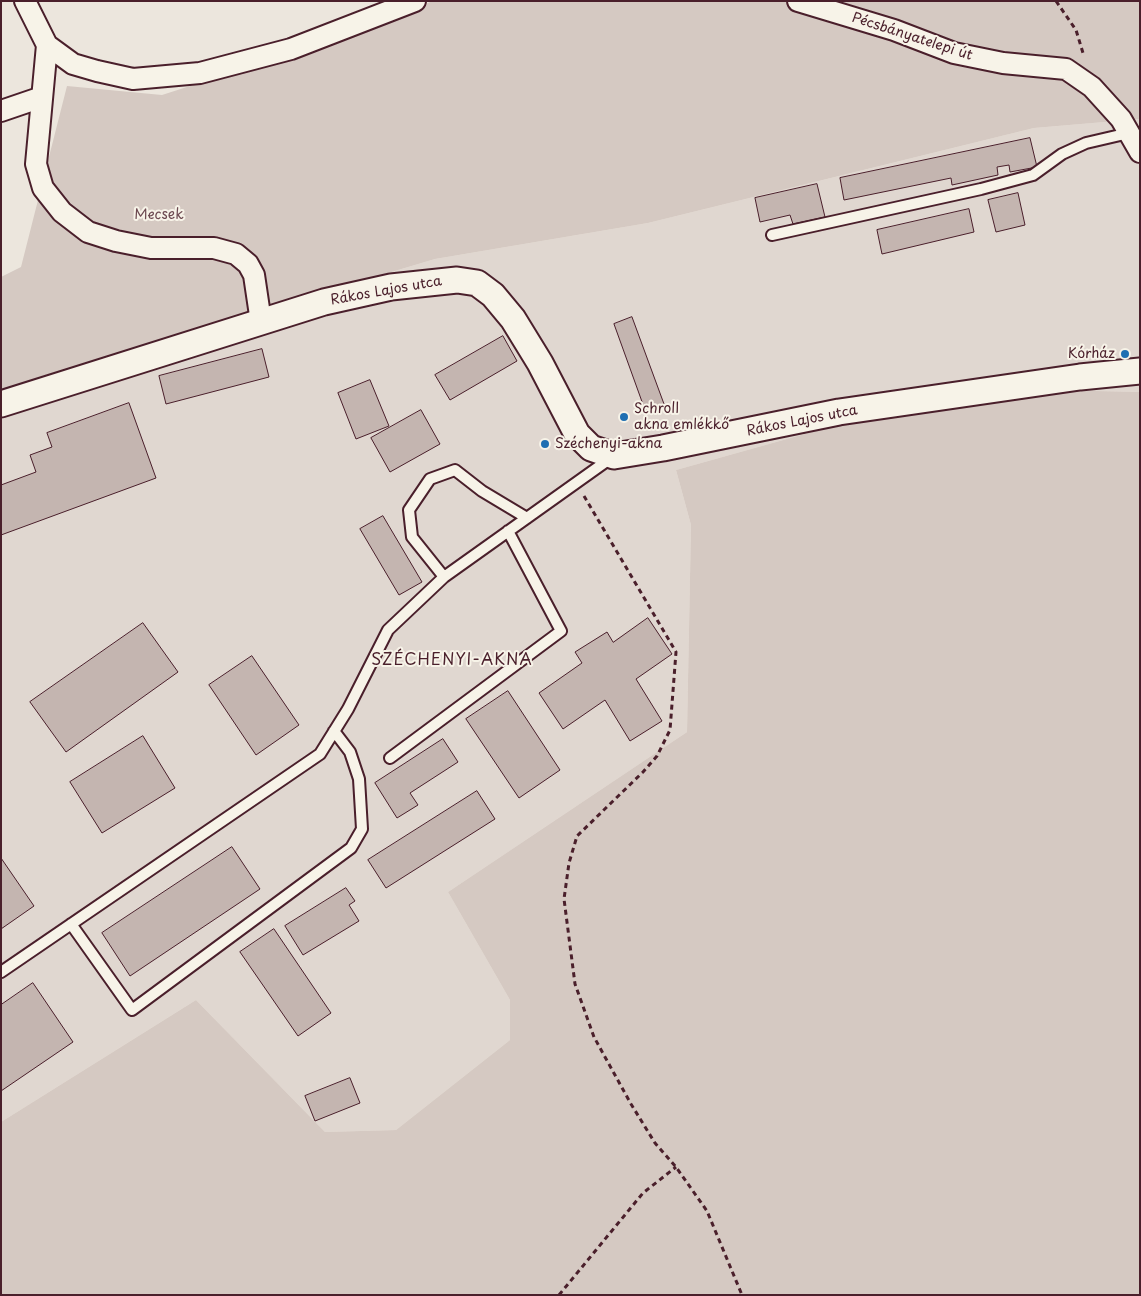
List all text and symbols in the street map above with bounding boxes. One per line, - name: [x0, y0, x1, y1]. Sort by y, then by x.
- street label: Pécsbányatelepi út: [850, 10, 974, 64]
- park label: Mecsek: [134, 207, 184, 223]
- street label: Rákos Lajos utca: [329, 273, 443, 309]
- place label: Kórház: [1068, 346, 1115, 362]
- marker: Kórház: [1119, 348, 1131, 360]
- place label: Schroll akna emlékkő: [634, 401, 729, 434]
- street label: Rákos Lajos utca: [745, 402, 859, 440]
- marker: Schroll akna emlékkő: [618, 411, 630, 423]
- place label: Széchenyi-akna: [555, 436, 662, 452]
- marker: Széchenyi-akna: [539, 438, 551, 450]
- district label: SZÉCHENYI-AKNA: [370, 651, 534, 671]

